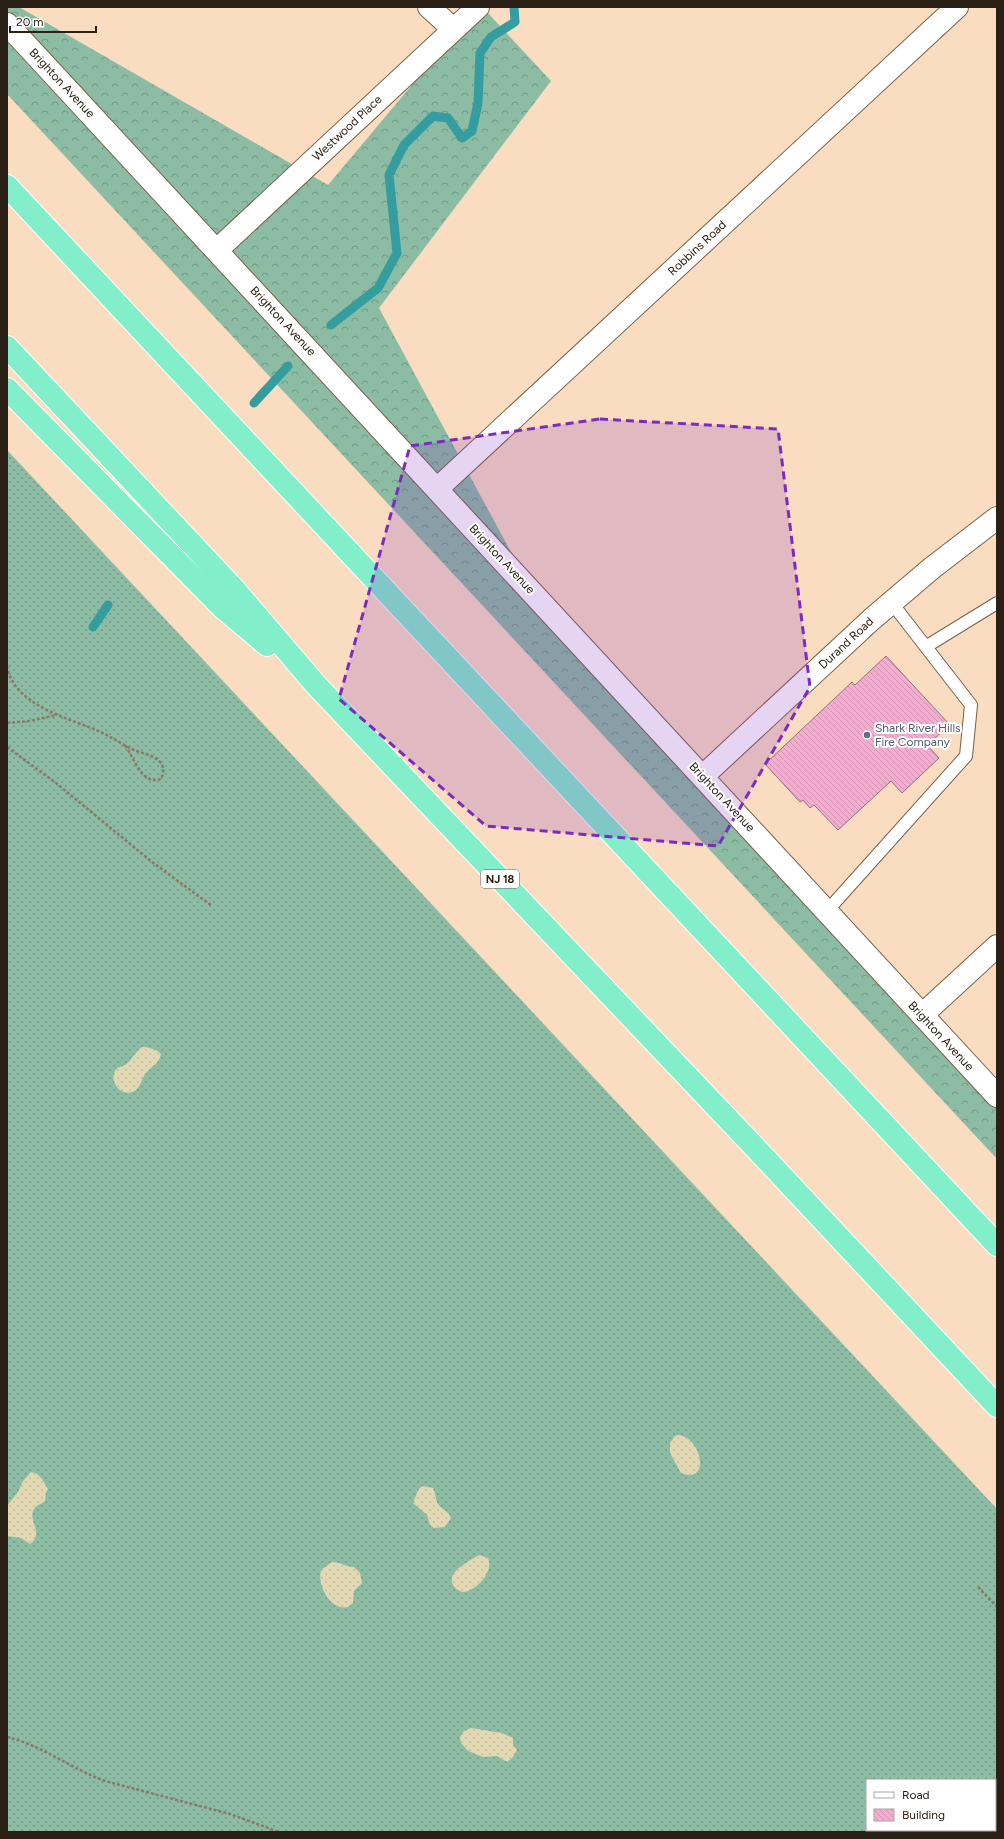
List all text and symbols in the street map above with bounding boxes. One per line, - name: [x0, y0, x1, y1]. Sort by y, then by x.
- scale bar: [10, 8, 96, 34]
- text: 20 m: [16, 15, 44, 29]
- street label: Brighton Avenue: [26, 45, 98, 121]
- street label: Westwood Place: [309, 92, 385, 164]
- street label: Robbins Road: [665, 218, 729, 278]
- street label: Brighton Avenue: [247, 283, 319, 359]
- street label: Brighton Avenue: [466, 521, 538, 597]
- street label: Durand Road: [816, 614, 876, 672]
- place label: Shark River Hills Fire Company: [875, 721, 961, 749]
- marker: Shark River Hills Fire Company: [862, 730, 872, 740]
- street label: Brighton Avenue: [686, 759, 758, 835]
- road number: NJ 18: [481, 870, 519, 888]
- street label: Brighton Avenue: [905, 998, 977, 1074]
- legend: [866, 1779, 996, 1831]
- text: Road: [902, 1788, 930, 1802]
- text: Building: [902, 1808, 945, 1822]

